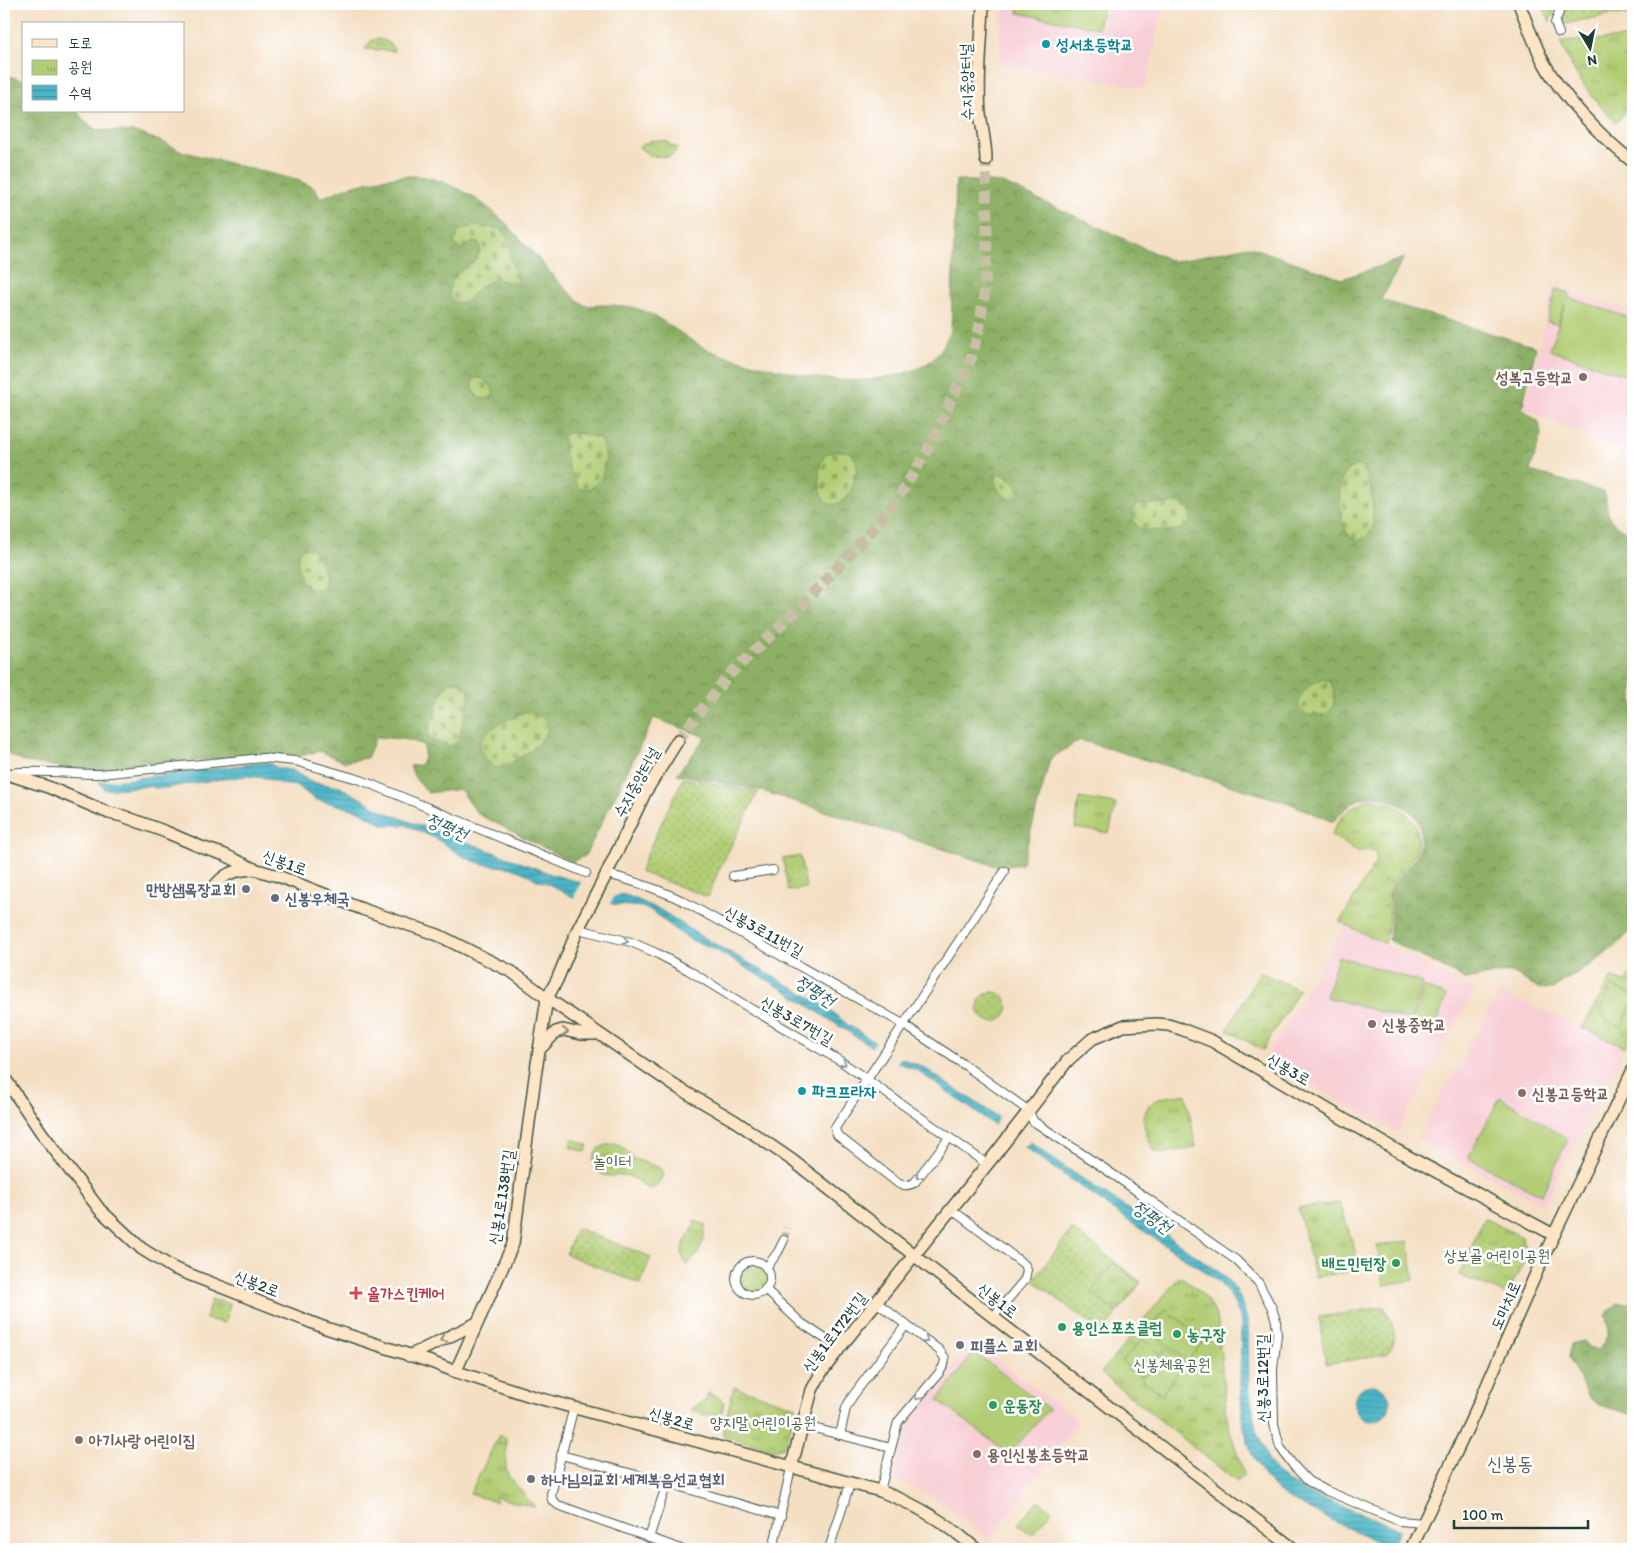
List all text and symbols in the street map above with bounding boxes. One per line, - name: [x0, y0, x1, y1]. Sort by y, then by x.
- legend: [22, 22, 185, 112]
- north arrow: [1564, 22, 1614, 72]
- text: 도로: [68, 34, 92, 52]
- place label: 성서초등학교: [1056, 35, 1133, 54]
- marker: 성서초등학교: [1040, 38, 1052, 50]
- street label: 수지중앙터널: [956, 43, 977, 121]
- text: N: [1586, 51, 1598, 70]
- text: 공원: [68, 58, 92, 76]
- text: 수역: [68, 84, 92, 102]
- place label: 성복고등학교: [1496, 368, 1573, 387]
- marker: 성복고등학교: [1577, 371, 1589, 383]
- street label: 수지중앙터널: [609, 744, 664, 821]
- water label: 정평천: [423, 808, 473, 846]
- street label: 신봉1로: [260, 846, 310, 879]
- place label: 만방샘목장교회: [146, 880, 236, 899]
- marker: 만방샘목장교회: [240, 883, 252, 895]
- place label: 신봉우체국: [285, 889, 350, 908]
- marker: 신봉우체국: [269, 892, 281, 904]
- street label: 신봉3로11번길: [721, 902, 807, 961]
- one-way arrow: [620, 936, 629, 946]
- water label: 정평천: [791, 970, 840, 1013]
- street label: 신봉3로7번길: [757, 992, 837, 1049]
- place label: 신봉중학교: [1382, 1015, 1446, 1034]
- marker: 신봉중학교: [1366, 1018, 1378, 1030]
- one-way arrow: [561, 1027, 569, 1037]
- street label: 신봉3로: [1263, 1049, 1314, 1090]
- one-way arrow: [837, 1057, 846, 1066]
- place label: 파크프라자: [812, 1082, 877, 1101]
- place label: 신봉고등학교: [1532, 1084, 1609, 1103]
- marker: 파크프라자: [796, 1085, 808, 1097]
- marker: 신봉고등학교: [1516, 1087, 1528, 1099]
- street label: 신봉1로138번길: [485, 1148, 518, 1246]
- park label: 놀이터: [593, 1152, 631, 1171]
- one-way arrow: [917, 1170, 925, 1179]
- water label: 정평천: [1128, 1196, 1177, 1239]
- park label: 상보골 어린이공원: [1444, 1246, 1550, 1265]
- place label: 배드민턴장: [1322, 1254, 1386, 1273]
- marker: 배드민턴장: [1390, 1257, 1402, 1269]
- street label: 신봉2로: [231, 1266, 282, 1301]
- street label: 도마치로: [1486, 1278, 1525, 1333]
- street label: 신봉1로: [974, 1279, 1022, 1322]
- place label: 올가스킨케어: [367, 1284, 444, 1303]
- marker: 올가스킨케어: [349, 1286, 363, 1300]
- street label: 신봉1로172번길: [798, 1288, 871, 1376]
- place label: 용인스포츠클럽: [1072, 1318, 1162, 1337]
- marker: 용인스포츠클럽: [1056, 1321, 1068, 1333]
- place label: 농구장: [1187, 1325, 1226, 1344]
- marker: 농구장: [1171, 1328, 1183, 1340]
- one-way arrow: [439, 1333, 448, 1344]
- street label: 신봉3로12번길: [1253, 1333, 1272, 1422]
- one-way arrow: [919, 1334, 928, 1342]
- place label: 피플스 교회: [970, 1336, 1038, 1355]
- marker: 피플스 교회: [954, 1339, 966, 1351]
- park label: 신봉체육공원: [1133, 1355, 1211, 1374]
- one-way arrow: [915, 1392, 924, 1401]
- place label: 운동장: [1003, 1396, 1042, 1415]
- marker: 운동장: [987, 1399, 999, 1411]
- street label: 신봉2로: [647, 1403, 697, 1434]
- park label: 양지말 어린이공원: [710, 1413, 816, 1432]
- place label: 아기사랑 어린이집: [88, 1431, 196, 1450]
- marker: 아기사랑 어린이집: [73, 1434, 85, 1446]
- place label: 용인신봉초등학교: [987, 1445, 1090, 1464]
- marker: 용인신봉초등학교: [971, 1448, 983, 1460]
- district label: 신봉동: [1487, 1452, 1533, 1475]
- place label: 하나님의교회 세계복음선교협회: [540, 1470, 725, 1489]
- marker: 하나님의교회 세계복음선교협회: [525, 1473, 537, 1485]
- scale bar: [1454, 1498, 1588, 1530]
- text: 100 m: [1462, 1506, 1504, 1524]

